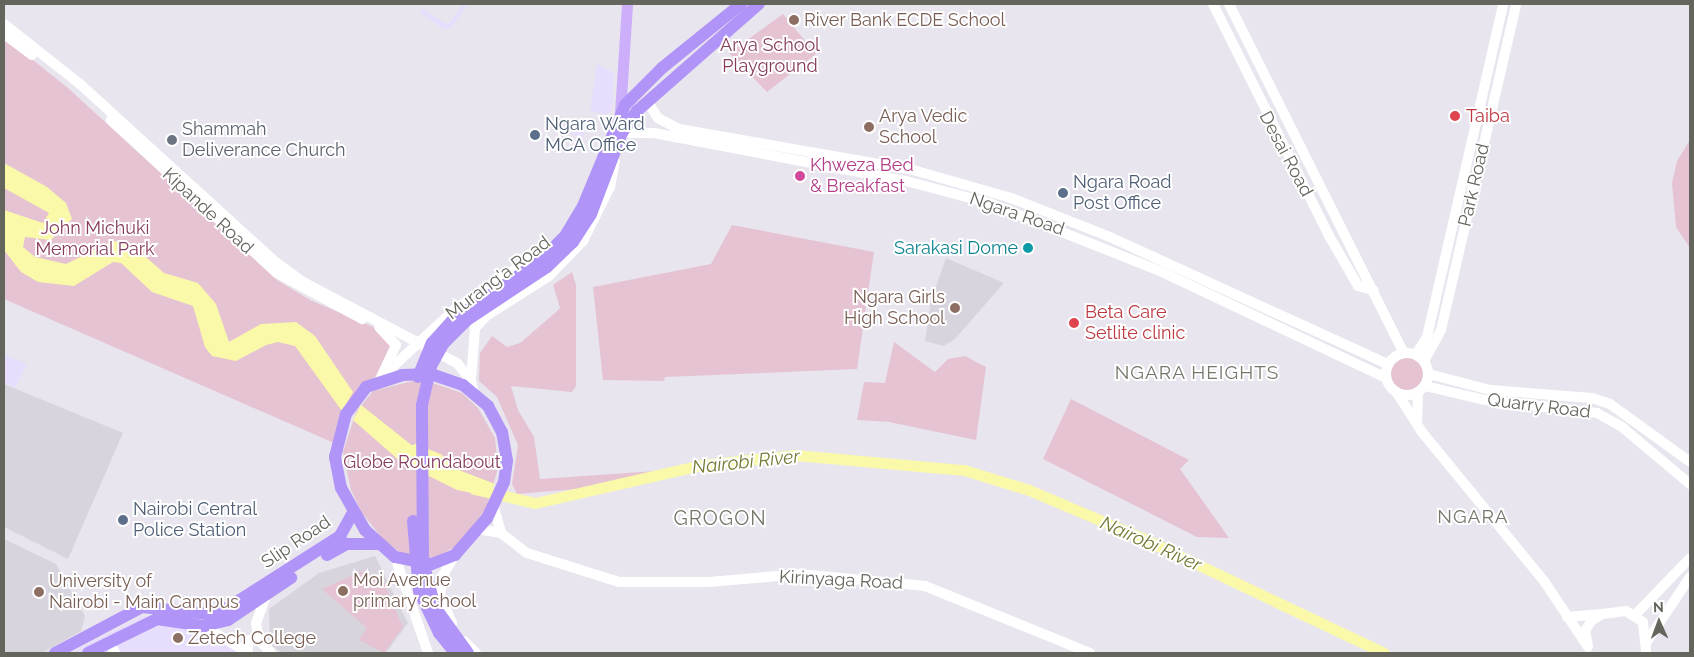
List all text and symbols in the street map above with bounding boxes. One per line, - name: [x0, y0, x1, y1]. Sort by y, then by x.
- place label: River Bank ECDE School: [804, 9, 1006, 31]
- marker: River Bank ECDE School: [788, 14, 800, 26]
- park label: Arya School Playground: [720, 35, 820, 78]
- place label: Taiba: [1466, 105, 1510, 127]
- place label: Arya Vedic School: [879, 106, 968, 148]
- street label: Desai Road: [1254, 108, 1318, 200]
- marker: Taiba: [1448, 109, 1462, 123]
- place label: Ngara Ward MCA Office: [545, 114, 645, 156]
- place label: Shammah Deliverance Church: [182, 119, 346, 162]
- marker: Arya Vedic School: [863, 121, 875, 133]
- marker: Ngara Ward MCA Office: [529, 129, 541, 141]
- marker: Shammah Deliverance Church: [166, 134, 178, 146]
- street label: Park Road: [1454, 141, 1494, 229]
- place label: Khweza Bed & Breakfast: [810, 155, 914, 198]
- street label: Kipande Road: [158, 163, 258, 259]
- marker: Khweza Bed & Breakfast: [794, 170, 806, 182]
- place label: Ngara Road Post Office: [1073, 172, 1172, 214]
- marker: Ngara Road Post Office: [1057, 187, 1069, 199]
- street label: Ngara Road: [967, 188, 1067, 240]
- park label: John Michuki Memorial Park: [35, 218, 155, 260]
- street label: Murang'a Road: [441, 232, 555, 324]
- place label: Sarakasi Dome: [894, 237, 1018, 259]
- marker: Sarakasi Dome: [1022, 242, 1034, 254]
- place label: Ngara Girls High School: [844, 287, 945, 330]
- marker: Ngara Girls High School: [949, 302, 961, 314]
- place label: Beta Care Setlite clinic: [1085, 302, 1185, 344]
- marker: Beta Care Setlite clinic: [1067, 316, 1081, 330]
- district label: NGARA HEIGHTS: [1113, 362, 1281, 384]
- street label: Quarry Road: [1486, 389, 1592, 423]
- water label: Nairobi River: [691, 445, 801, 479]
- park label: Globe Roundabout: [343, 451, 501, 473]
- place label: Nairobi Central Police Station: [133, 499, 257, 542]
- district label: GROGON: [673, 506, 767, 530]
- district label: NGARA: [1437, 506, 1509, 528]
- street label: Slip Road: [257, 511, 335, 573]
- water label: Nairobi River: [1097, 512, 1205, 576]
- marker: Nairobi Central Police Station: [117, 514, 129, 526]
- street label: Kirinyaga Road: [778, 566, 904, 594]
- place label: Moi Avenue primary school: [353, 570, 477, 612]
- place label: University of Nairobi - Main Campus: [49, 571, 239, 614]
- marker: Moi Avenue primary school: [337, 585, 349, 597]
- marker: University of Nairobi - Main Campus: [33, 586, 45, 598]
- north arrow: [1634, 597, 1684, 647]
- text: N: [1653, 599, 1664, 615]
- place label: Zetech College: [188, 627, 316, 649]
- marker: Zetech College: [172, 632, 184, 644]

